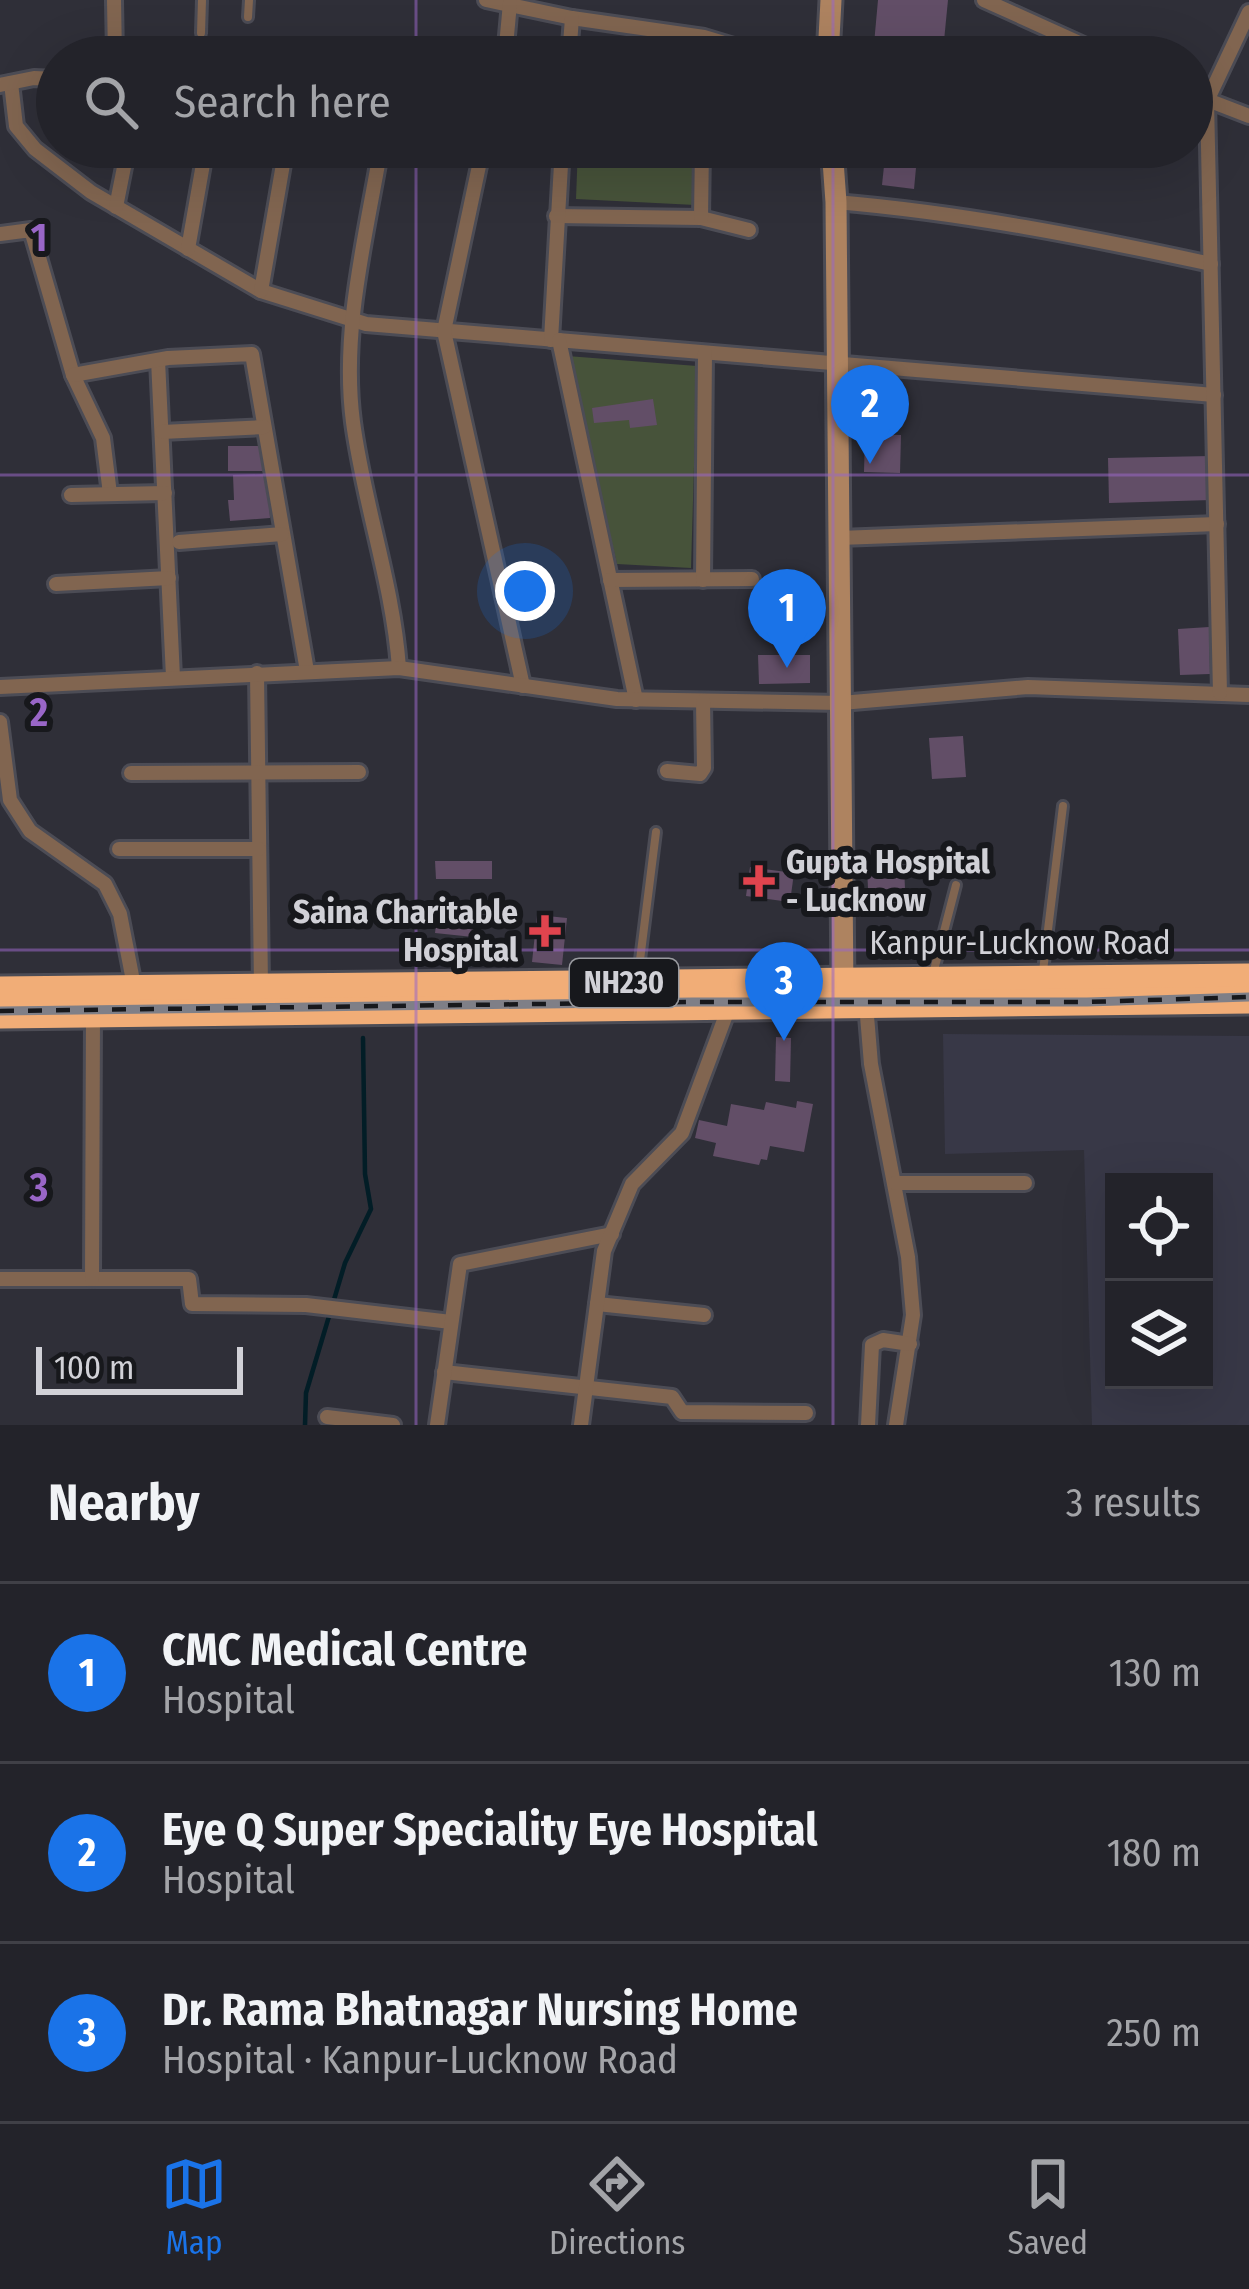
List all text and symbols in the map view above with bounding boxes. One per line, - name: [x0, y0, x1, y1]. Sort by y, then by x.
- search box: [36, 36, 1213, 168]
- icon: search: [78, 69, 144, 135]
- text: Search here: [174, 75, 391, 129]
- text: 1: [31, 215, 47, 261]
- pin: 2: [831, 365, 909, 464]
- your location: [495, 561, 555, 621]
- pin: 1: [748, 569, 826, 668]
- text: 2: [29, 690, 48, 736]
- place label: Gupta Hospital - Lucknow: [786, 842, 991, 920]
- marker: Gupta Hospital - Lucknow: [743, 865, 775, 897]
- place label: Saina Charitable Hospital: [293, 892, 519, 970]
- marker: Saina Charitable Hospital: [529, 915, 561, 947]
- street label: Kanpur-Lucknow Road: [869, 923, 1171, 963]
- pin: 3: [745, 942, 823, 1041]
- road number: NH230: [570, 959, 678, 1007]
- text: 3: [29, 1165, 48, 1211]
- map controls: [1105, 1173, 1213, 1389]
- button: locate: [1105, 1173, 1213, 1281]
- button: layers: [1105, 1281, 1213, 1389]
- scale bar: [36, 1341, 243, 1394]
- text: 100 m: [54, 1348, 134, 1388]
- text: Nearby: [48, 1472, 200, 1534]
- text: 3 results: [1066, 1480, 1201, 1526]
- text: CMC Medical Centre: [162, 1623, 527, 1677]
- text: 1: [79, 1650, 95, 1696]
- text: 130 m: [1109, 1650, 1201, 1696]
- text: Hospital: [162, 1677, 295, 1723]
- text: Eye Q Super Speciality Eye Hospital: [162, 1803, 818, 1857]
- text: 2: [78, 1830, 96, 1876]
- text: 180 m: [1107, 1830, 1201, 1876]
- text: Hospital: [162, 1857, 295, 1903]
- text: Dr. Rama Bhatnagar Nursing Home: [162, 1983, 798, 2037]
- text: 3: [78, 2010, 96, 2056]
- text: 250 m: [1106, 2010, 1201, 2056]
- text: Hospital · Kanpur-Lucknow Road: [162, 2037, 678, 2083]
- tab: Map: [161, 2151, 227, 2263]
- tab: Directions: [549, 2151, 685, 2263]
- tab: Saved: [1007, 2151, 1088, 2263]

